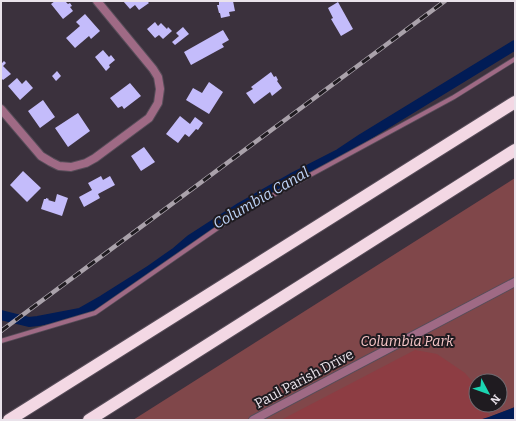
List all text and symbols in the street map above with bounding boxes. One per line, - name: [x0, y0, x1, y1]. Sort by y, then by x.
- water label: Columbia Canal: [210, 163, 312, 233]
- park label: Columbia Park: [360, 333, 454, 350]
- street label: Paul Parish Drive: [252, 346, 356, 412]
- north arrow: [468, 373, 508, 413]
- text: N: [487, 392, 503, 407]

